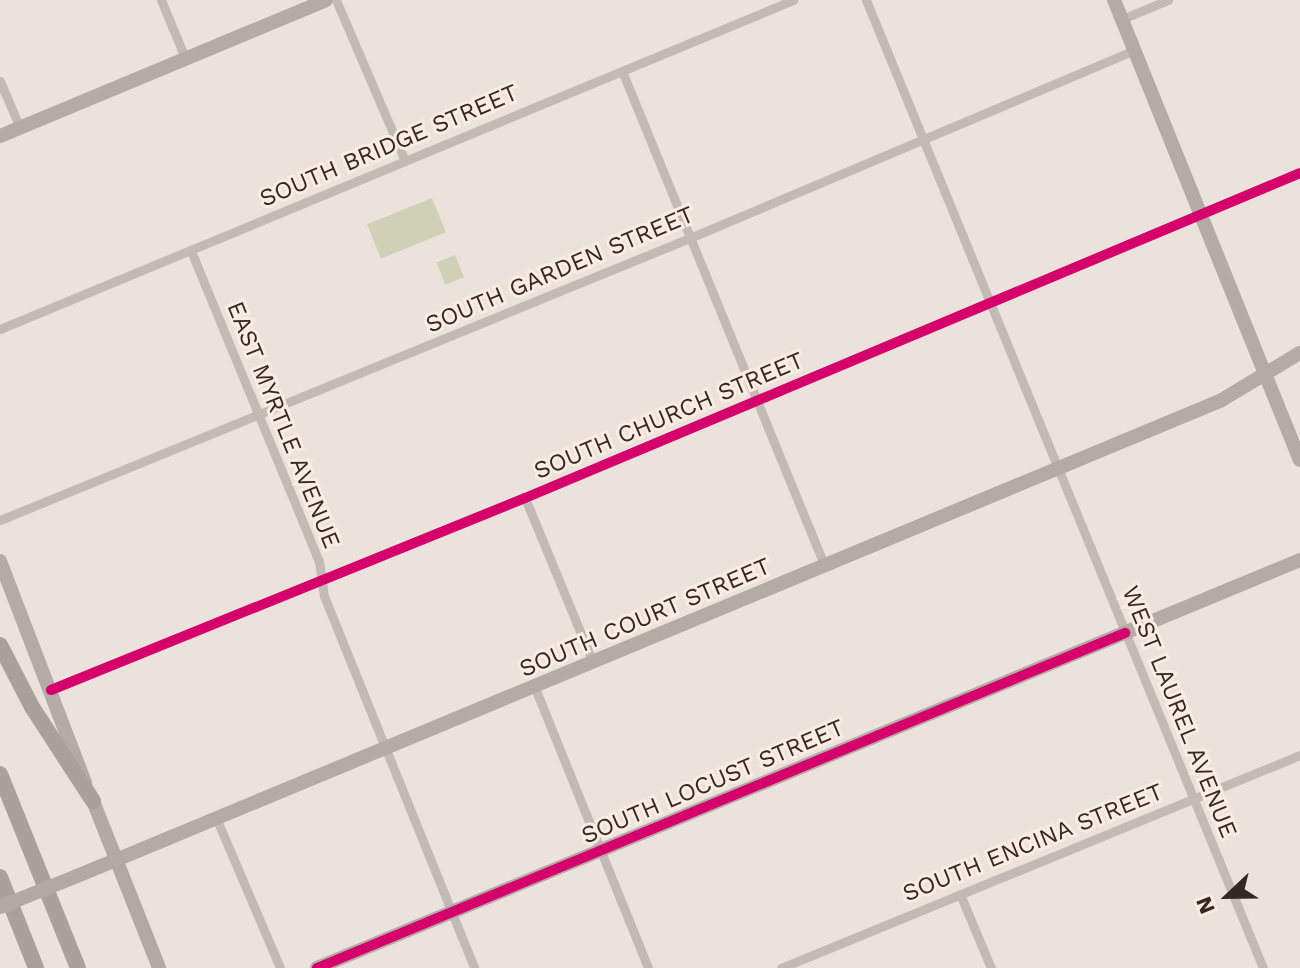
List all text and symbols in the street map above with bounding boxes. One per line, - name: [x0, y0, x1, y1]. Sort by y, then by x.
- street label: SOUTH BRIDGE STREET: [256, 78, 522, 214]
- street label: SOUTH GARDEN STREET: [422, 200, 698, 340]
- street label: EAST MYRTLE AVENUE: [220, 297, 346, 553]
- street label: SOUTH CHURCH STREET: [530, 346, 808, 486]
- street label: SOUTH COURT STREET: [515, 552, 775, 684]
- street label: WEST LAUREL AVENUE: [1115, 581, 1243, 843]
- street label: SOUTH LOCUST STREET: [577, 713, 849, 851]
- street label: SOUTH ENCINA STREET: [898, 777, 1168, 909]
- north arrow: [1188, 856, 1268, 936]
- text: N: [1191, 893, 1220, 917]

